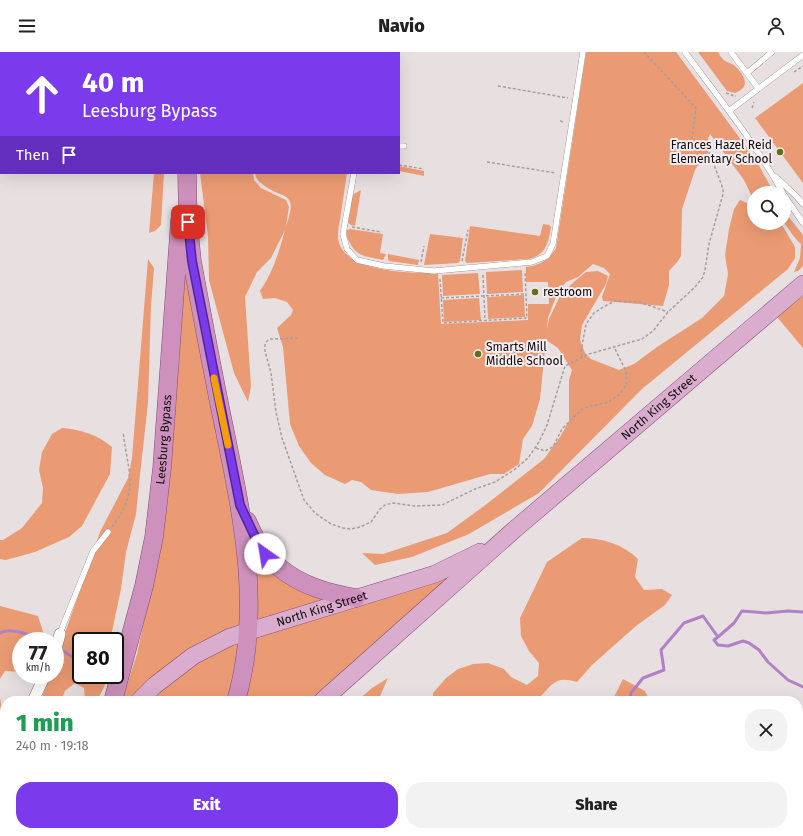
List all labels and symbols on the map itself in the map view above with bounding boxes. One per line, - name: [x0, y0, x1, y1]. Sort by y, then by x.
- place label: Frances Hazel Reid Elementary School: [670, 138, 772, 166]
- marker: Frances Hazel Reid Elementary School: [775, 147, 785, 157]
- pin: [171, 205, 205, 239]
- place label: restroom: [543, 285, 592, 299]
- marker: restroom: [530, 287, 540, 297]
- place label: Smarts Mill Middle School: [486, 340, 564, 368]
- marker: Smarts Mill Middle School: [473, 349, 483, 359]
- street label: North King Street: [618, 371, 699, 443]
- street label: Leesburg Bypass: [153, 394, 174, 485]
- position arrow: [244, 533, 286, 575]
- street label: North King Street: [275, 588, 369, 629]
- speed limit sign: 80: [72, 632, 124, 684]

